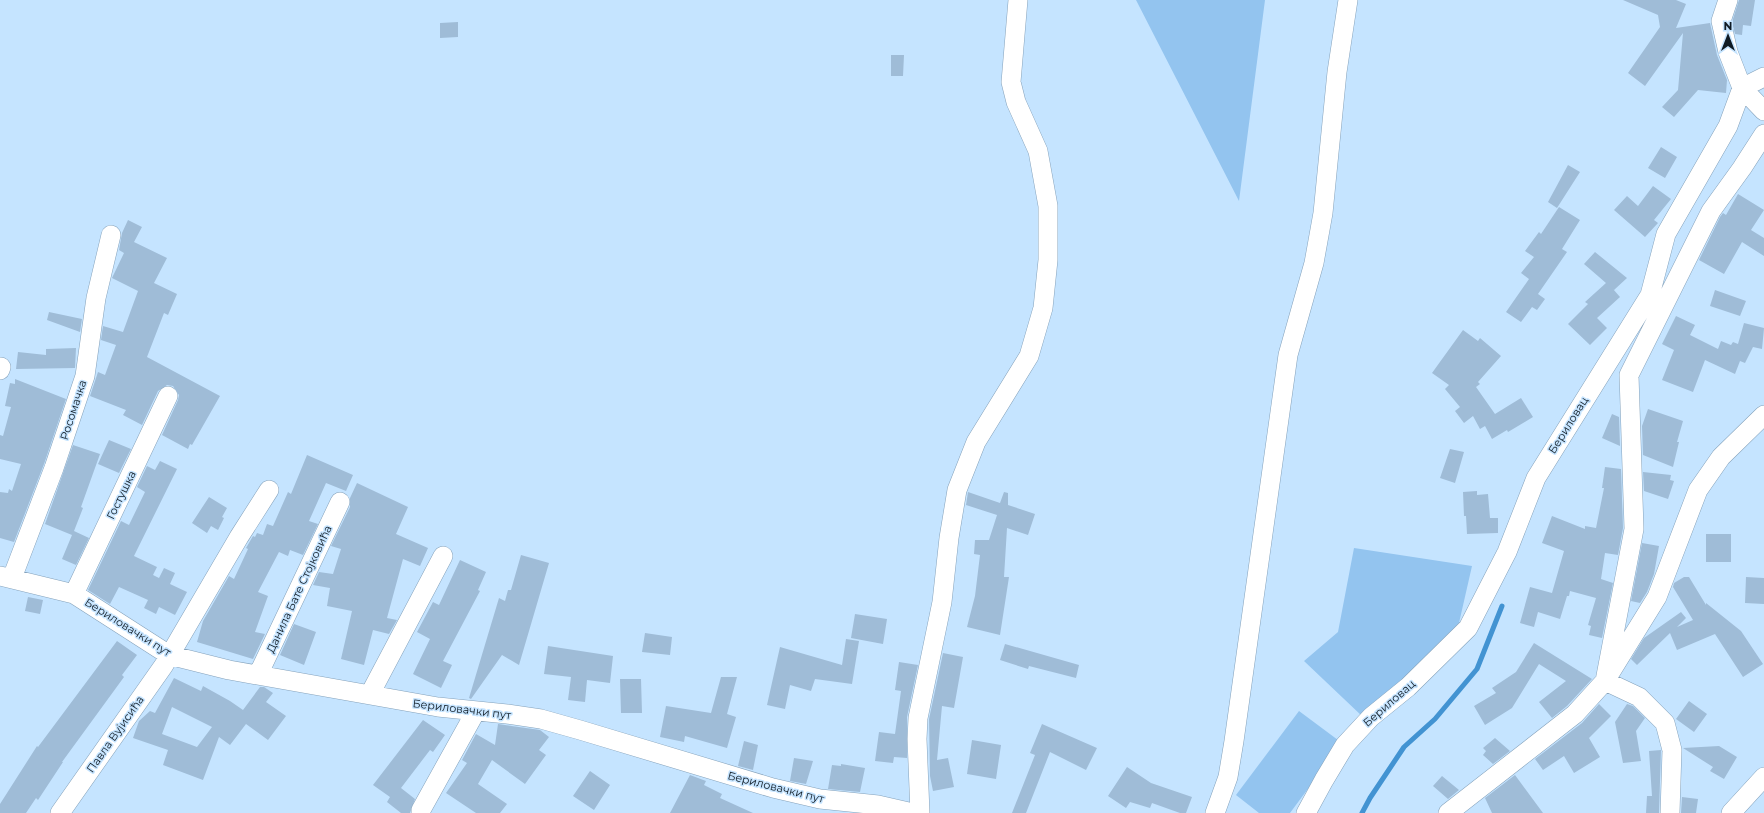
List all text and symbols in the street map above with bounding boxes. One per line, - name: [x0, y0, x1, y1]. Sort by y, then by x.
- north arrow: [1708, 16, 1748, 56]
- text: N: [1724, 19, 1732, 33]
- street label: Росомачка: [57, 378, 89, 442]
- street label: Бериловац: [1545, 394, 1591, 456]
- street label: Гостушка: [103, 468, 139, 522]
- street label: Данила Бате Стојковића: [263, 523, 335, 655]
- street label: Бериловачки пут: [82, 595, 174, 660]
- street label: Бериловац: [1360, 676, 1418, 729]
- street label: Павла Вујисића: [83, 693, 147, 775]
- street label: Бериловачки пут: [412, 696, 513, 722]
- street label: Бериловачки пут: [726, 768, 827, 806]

